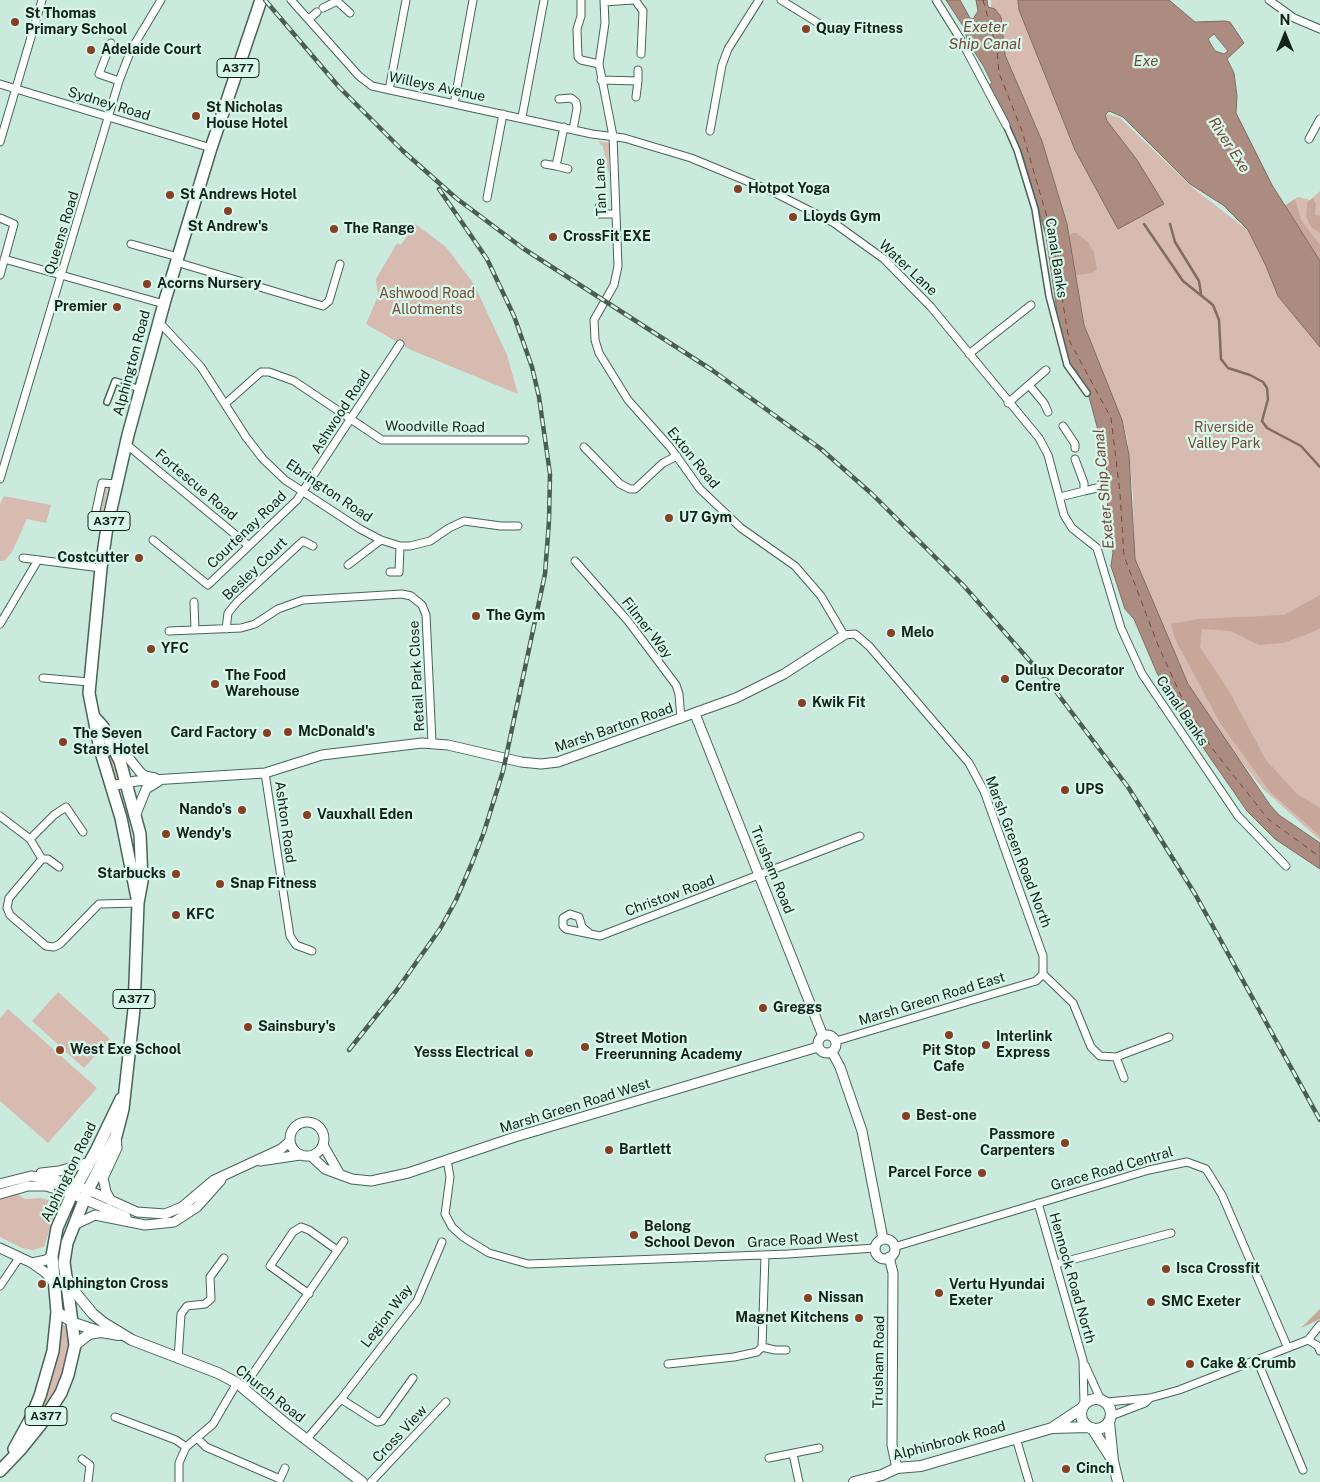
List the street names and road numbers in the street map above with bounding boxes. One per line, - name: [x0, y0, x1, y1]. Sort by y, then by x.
- road number: A377: [217, 58, 259, 78]
- street label: Willeys Avenue: [387, 69, 487, 105]
- street label: Sydney Road: [66, 84, 152, 124]
- street label: Tan Lane: [592, 158, 610, 216]
- street label: Queens Road: [41, 189, 83, 277]
- street label: Canal Banks: [1041, 217, 1071, 299]
- street label: Water Lane: [875, 237, 941, 299]
- street label: Alphington Road: [110, 308, 154, 418]
- street label: Ashwood Road: [308, 367, 374, 457]
- street label: Woodville Road: [385, 418, 485, 436]
- street label: Exton Road: [663, 424, 723, 492]
- street label: Fortescue Road: [152, 446, 240, 524]
- street label: Ebrington Road: [283, 456, 375, 526]
- street label: Courtenay Road: [204, 488, 290, 572]
- road number: A377: [88, 512, 130, 530]
- street label: Besley Court: [219, 534, 291, 604]
- street label: Filmer Way: [618, 594, 676, 662]
- street label: Retail Park Close: [406, 620, 428, 732]
- street label: Canal Banks: [1152, 673, 1212, 749]
- street label: Marsh Barton Road: [553, 700, 675, 756]
- street label: Marsh Green Road North: [981, 774, 1055, 930]
- street label: Ashton Road: [271, 780, 299, 864]
- street label: Trusham Road: [747, 824, 797, 916]
- street label: Christow Road: [623, 872, 717, 920]
- street label: Marsh Green Road East: [857, 969, 1007, 1029]
- road number: A377: [113, 990, 155, 1009]
- street label: Marsh Green Road West: [498, 1075, 652, 1137]
- street label: Alphington Road: [38, 1119, 100, 1225]
- street label: Grace Road Central: [1049, 1143, 1175, 1195]
- street label: Hennock Road North: [1045, 1211, 1099, 1345]
- street label: Grace Road West: [747, 1229, 859, 1251]
- street label: Legion Way: [358, 1281, 416, 1351]
- street label: Trusham Road: [870, 1315, 888, 1409]
- street label: Church Road: [232, 1362, 308, 1426]
- street label: Cross View: [369, 1402, 431, 1466]
- road number: A377: [25, 1406, 67, 1425]
- street label: Alphinbrook Road: [891, 1418, 1007, 1464]

